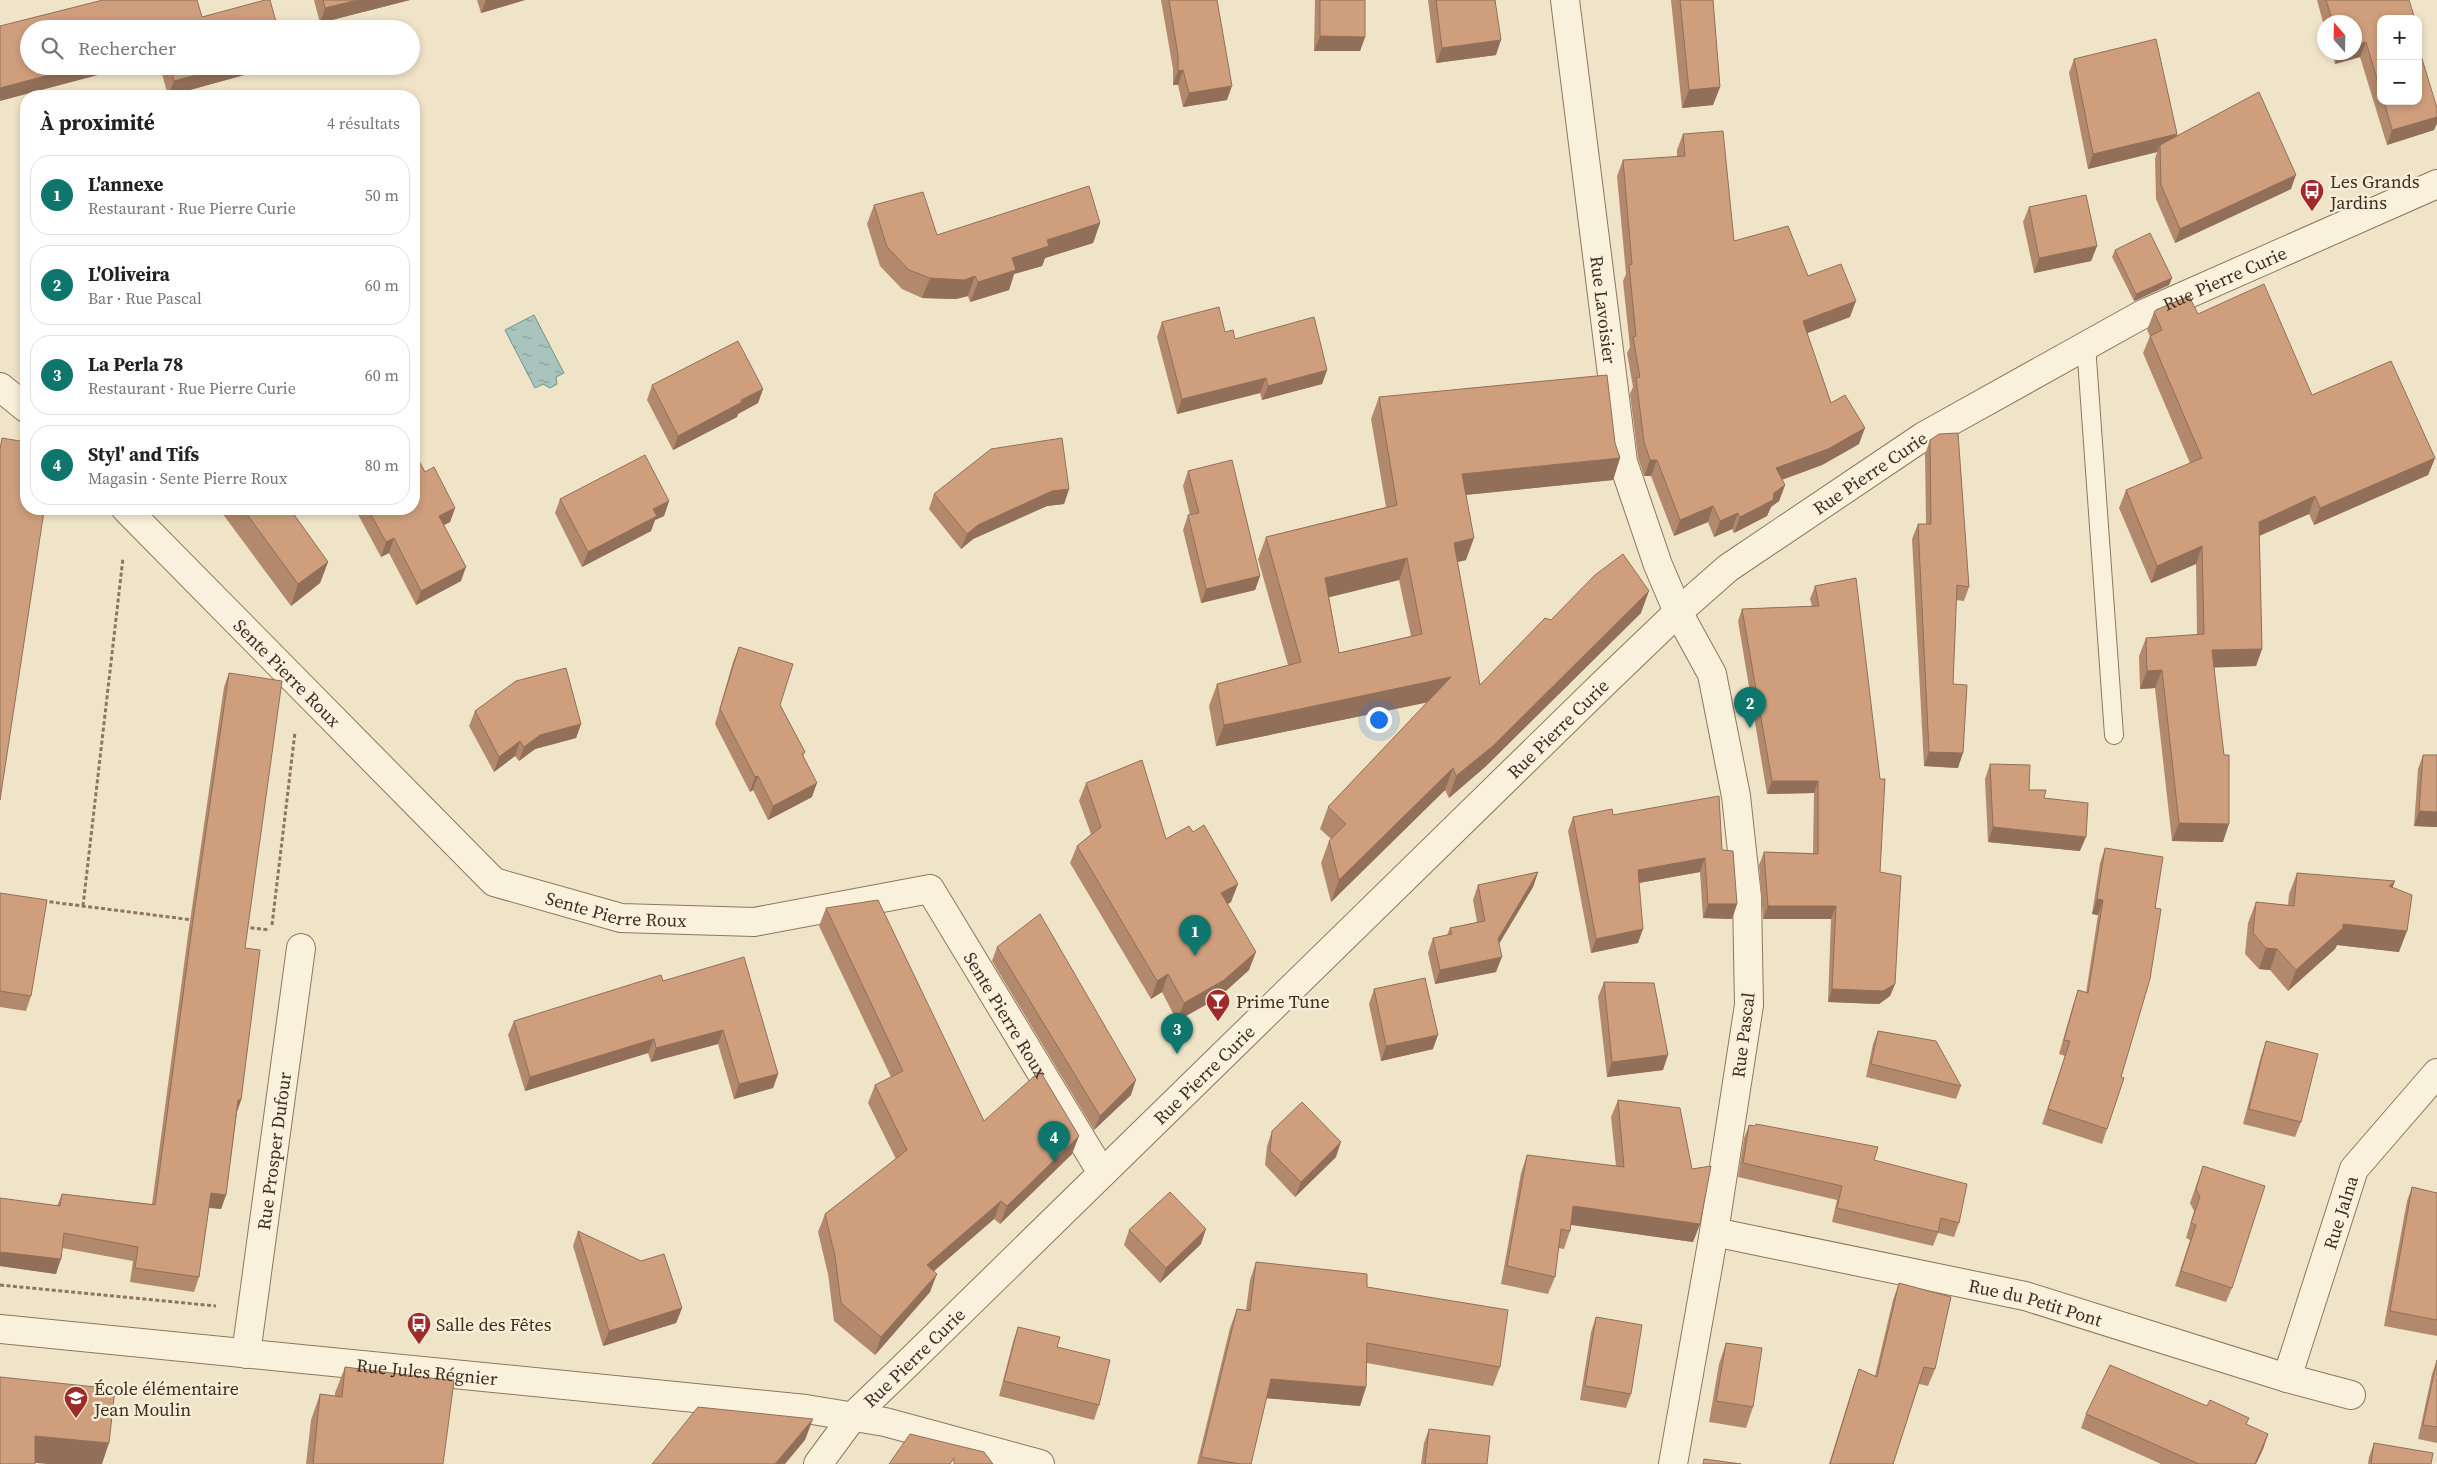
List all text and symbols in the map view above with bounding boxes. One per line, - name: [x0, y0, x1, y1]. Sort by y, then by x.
- north arrow: [2317, 15, 2362, 60]
- map controls: [2377, 15, 2422, 105]
- button: +: [2377, 15, 2422, 60]
- search box: [20, 20, 420, 75]
- icon: search: [38, 34, 66, 62]
- text: Rechercher: [78, 35, 176, 61]
- button: −: [2377, 60, 2422, 105]
- text: À proximité: [40, 108, 155, 137]
- text: 4 résultats: [327, 112, 400, 134]
- place label: Les Grands Jardins: [2329, 169, 2420, 215]
- text: L'annexe: [88, 171, 164, 197]
- bus stop icon: Les Grands Jardins: [2299, 178, 2325, 212]
- text: 1: [53, 184, 61, 206]
- text: 50 m: [365, 184, 399, 206]
- text: Restaurant · Rue Pierre Curie: [88, 197, 296, 219]
- street label: Rue Pierre Curie: [2159, 240, 2290, 316]
- street label: Rue Lavoisier: [1585, 254, 1623, 365]
- text: L'Oliveira: [88, 261, 170, 287]
- text: 2: [53, 274, 61, 296]
- text: 60 m: [365, 274, 399, 296]
- text: Bar · Rue Pascal: [88, 287, 202, 309]
- text: La Perla 78: [88, 351, 183, 377]
- text: 3: [53, 364, 61, 386]
- text: 60 m: [365, 364, 399, 386]
- text: Restaurant · Rue Pierre Curie: [88, 377, 296, 399]
- street label: Rue Pierre Curie: [1808, 425, 1932, 520]
- text: Styl' and Tifs: [88, 441, 199, 467]
- text: 4: [53, 454, 61, 476]
- text: 80 m: [365, 454, 399, 476]
- text: Magasin · Sente Pierre Roux: [88, 467, 287, 489]
- street label: Sente Pierre Roux: [228, 613, 347, 733]
- street label: Rue Pierre Curie: [1501, 673, 1614, 784]
- pin: 2: [1734, 687, 1766, 728]
- your location: [1366, 707, 1392, 733]
- street label: Sente Pierre Roux: [543, 885, 688, 932]
- pin: 1: [1179, 915, 1211, 956]
- street label: Sente Pierre Roux: [958, 947, 1054, 1083]
- bar icon: Prime Tune: [1205, 988, 1231, 1022]
- place label: Prime Tune: [1236, 989, 1330, 1014]
- street label: Rue Pascal: [1725, 991, 1761, 1079]
- pin: 3: [1161, 1013, 1193, 1054]
- street label: Rue Pierre Curie: [1147, 1019, 1260, 1130]
- street label: Rue Prosper Dufour: [250, 1070, 297, 1232]
- pin: 4: [1038, 1121, 1070, 1162]
- street label: Rue Jalna: [2317, 1171, 2364, 1252]
- street label: Rue du Petit Pont: [1966, 1272, 2105, 1332]
- street label: Rue Pierre Curie: [857, 1302, 970, 1412]
- bus stop icon: Salle des Fêtes: [406, 1311, 432, 1345]
- place label: Salle des Fêtes: [436, 1312, 552, 1337]
- street label: Rue Jules Régnier: [355, 1352, 499, 1391]
- place label: École élémentaire Jean Moulin: [93, 1376, 239, 1422]
- school or university icon: École élémentaire Jean Moulin: [63, 1385, 89, 1419]

